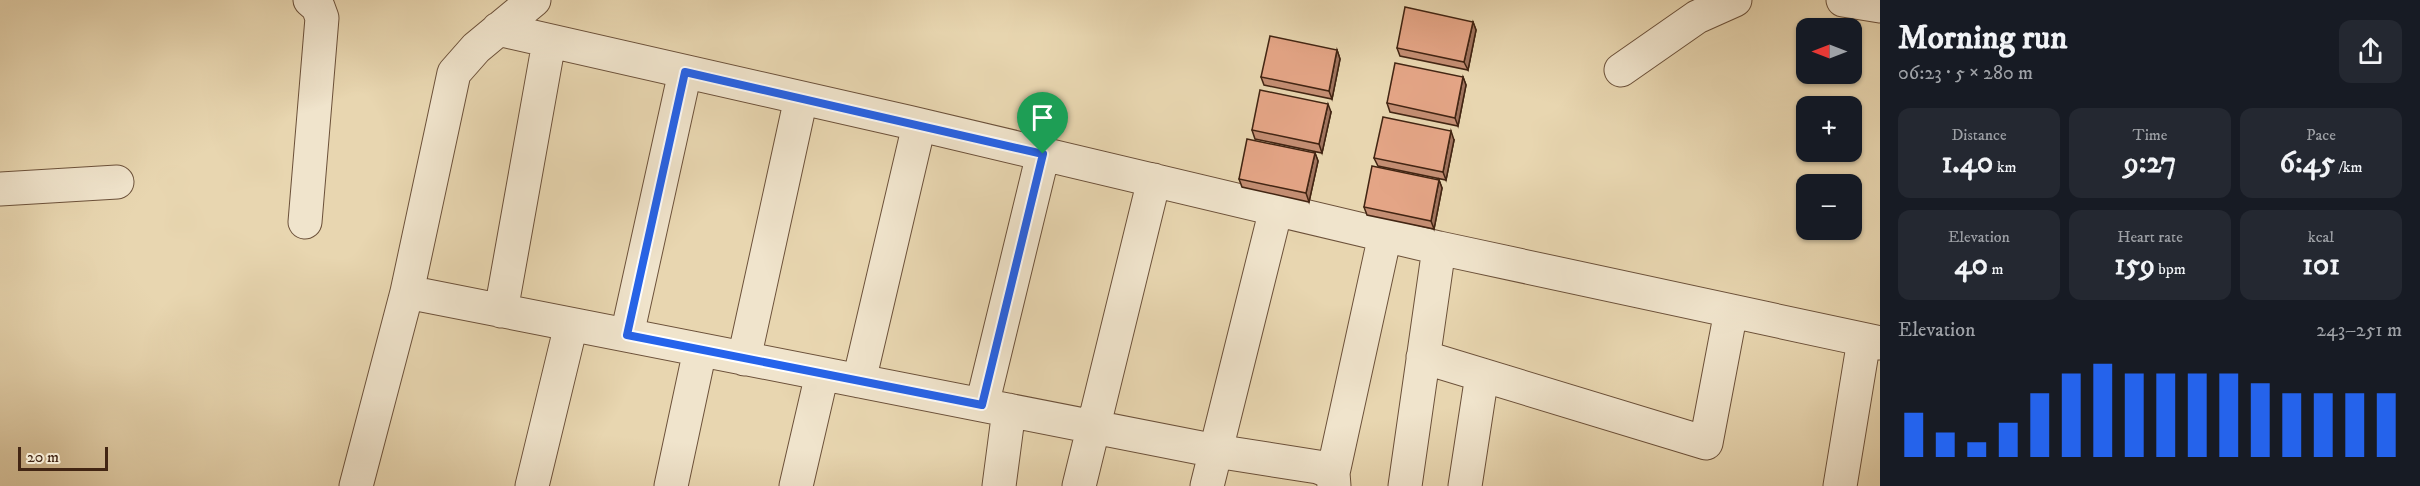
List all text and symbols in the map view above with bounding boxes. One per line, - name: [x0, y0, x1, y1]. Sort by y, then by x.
- north arrow: [1796, 18, 1862, 84]
- map controls: [1796, 18, 1862, 240]
- text: Morning run: [1898, 18, 2067, 59]
- button: share: [2339, 20, 2402, 83]
- text: 06:23 · 5 × 280 m: [1898, 61, 2033, 86]
- pin: [1017, 92, 1068, 154]
- button: +: [1796, 96, 1862, 162]
- icon: arrive: [1026, 101, 1059, 134]
- text: Distance: [1951, 125, 2007, 145]
- text: Time: [2133, 125, 2167, 145]
- text: Pace: [2306, 125, 2336, 145]
- text: 1.40: [1941, 145, 1993, 182]
- text: 9:27: [2124, 145, 2176, 182]
- text: 6:45: [2279, 145, 2335, 182]
- text: km: [1993, 157, 2017, 177]
- text: /km: [2335, 157, 2363, 177]
- button: −: [1796, 174, 1862, 240]
- text: Elevation: [1948, 227, 2010, 247]
- text: Heart rate: [2117, 227, 2183, 247]
- text: kcal: [2308, 227, 2334, 247]
- text: 40: [1955, 247, 1988, 284]
- text: 159: [2114, 247, 2155, 284]
- text: 101: [2302, 247, 2340, 284]
- text: m: [1988, 259, 2003, 279]
- text: bpm: [2155, 259, 2186, 279]
- text: Elevation: [1898, 318, 1975, 343]
- text: 243–251 m: [2316, 318, 2402, 343]
- scale bar: [18, 444, 108, 472]
- text: 20 m: [27, 447, 59, 467]

